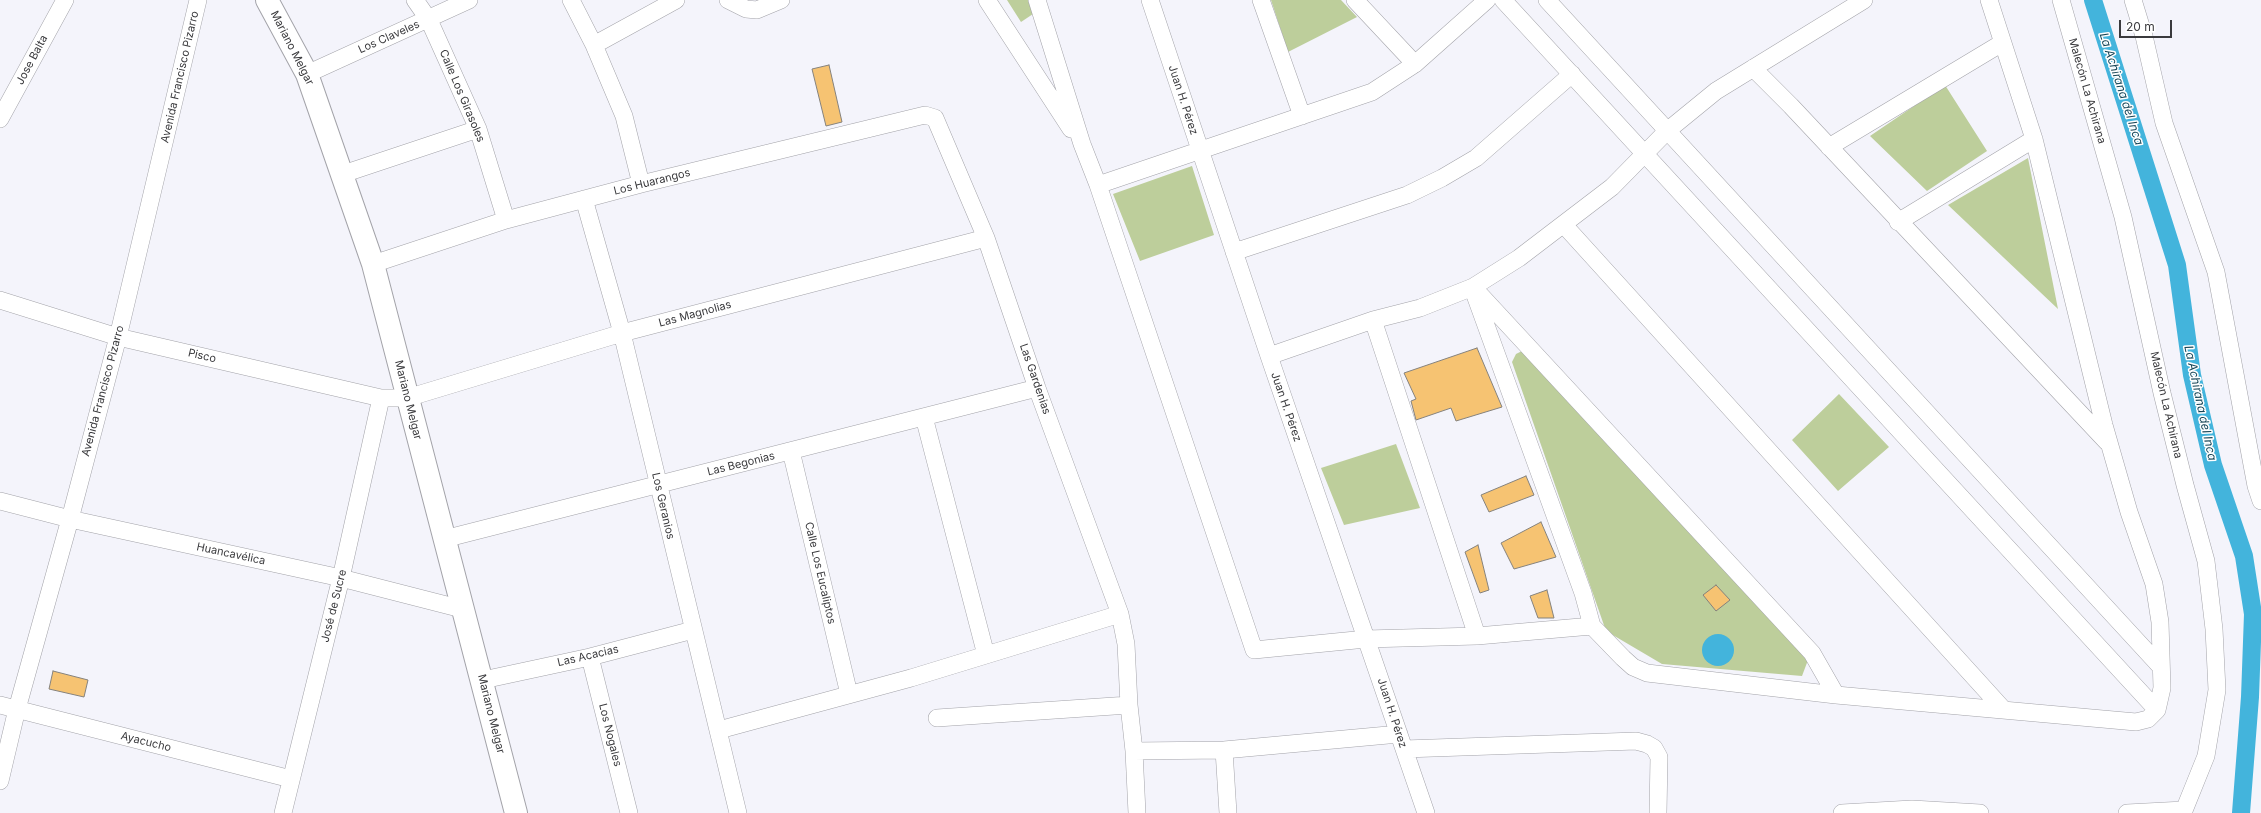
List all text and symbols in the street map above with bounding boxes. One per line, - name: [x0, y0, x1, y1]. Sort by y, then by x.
- street label: Mariano Melgar: [268, 9, 316, 87]
- street label: Avenida Francisco Pizarro: [158, 10, 202, 144]
- scale bar: [2121, 12, 2174, 38]
- street label: Los Claveles: [356, 18, 422, 56]
- text: 20 m: [2126, 19, 2155, 34]
- water label: La Achirana del Inca: [2096, 31, 2146, 147]
- street label: Jose Balta: [13, 33, 51, 87]
- street label: Malecón La Achirana: [2066, 37, 2108, 145]
- street label: Calle Los Girasoles: [437, 48, 487, 144]
- street label: Juan H. Pérez: [1165, 63, 1201, 137]
- street label: Los Huarangos: [612, 166, 692, 198]
- street label: Las Magnolias: [657, 298, 733, 330]
- street label: Avenida Francisco Pizarro: [79, 324, 127, 458]
- street label: Las Gardenias: [1017, 342, 1053, 416]
- water label: La Achirana del Inca: [2181, 344, 2219, 462]
- street label: Pisco: [187, 346, 217, 366]
- street label: Malecón La Achirana: [2147, 350, 2185, 460]
- street label: Mariano Melgar: [392, 359, 424, 441]
- street label: Juan H. Pérez: [1268, 371, 1304, 443]
- street label: Las Begonias: [706, 449, 776, 479]
- street label: Los Geranios: [649, 471, 677, 541]
- street label: Calle Los Eucaliptos: [802, 521, 838, 625]
- street label: Huancavélica: [195, 540, 267, 568]
- street label: José de Sucre: [319, 568, 349, 644]
- street label: Las Acacias: [556, 643, 620, 669]
- street label: Mariano Melgar: [475, 673, 507, 755]
- street label: Juan H. Pérez: [1374, 676, 1410, 750]
- street label: Los Nogales: [596, 702, 624, 768]
- street label: Ayacucho: [120, 729, 172, 755]

